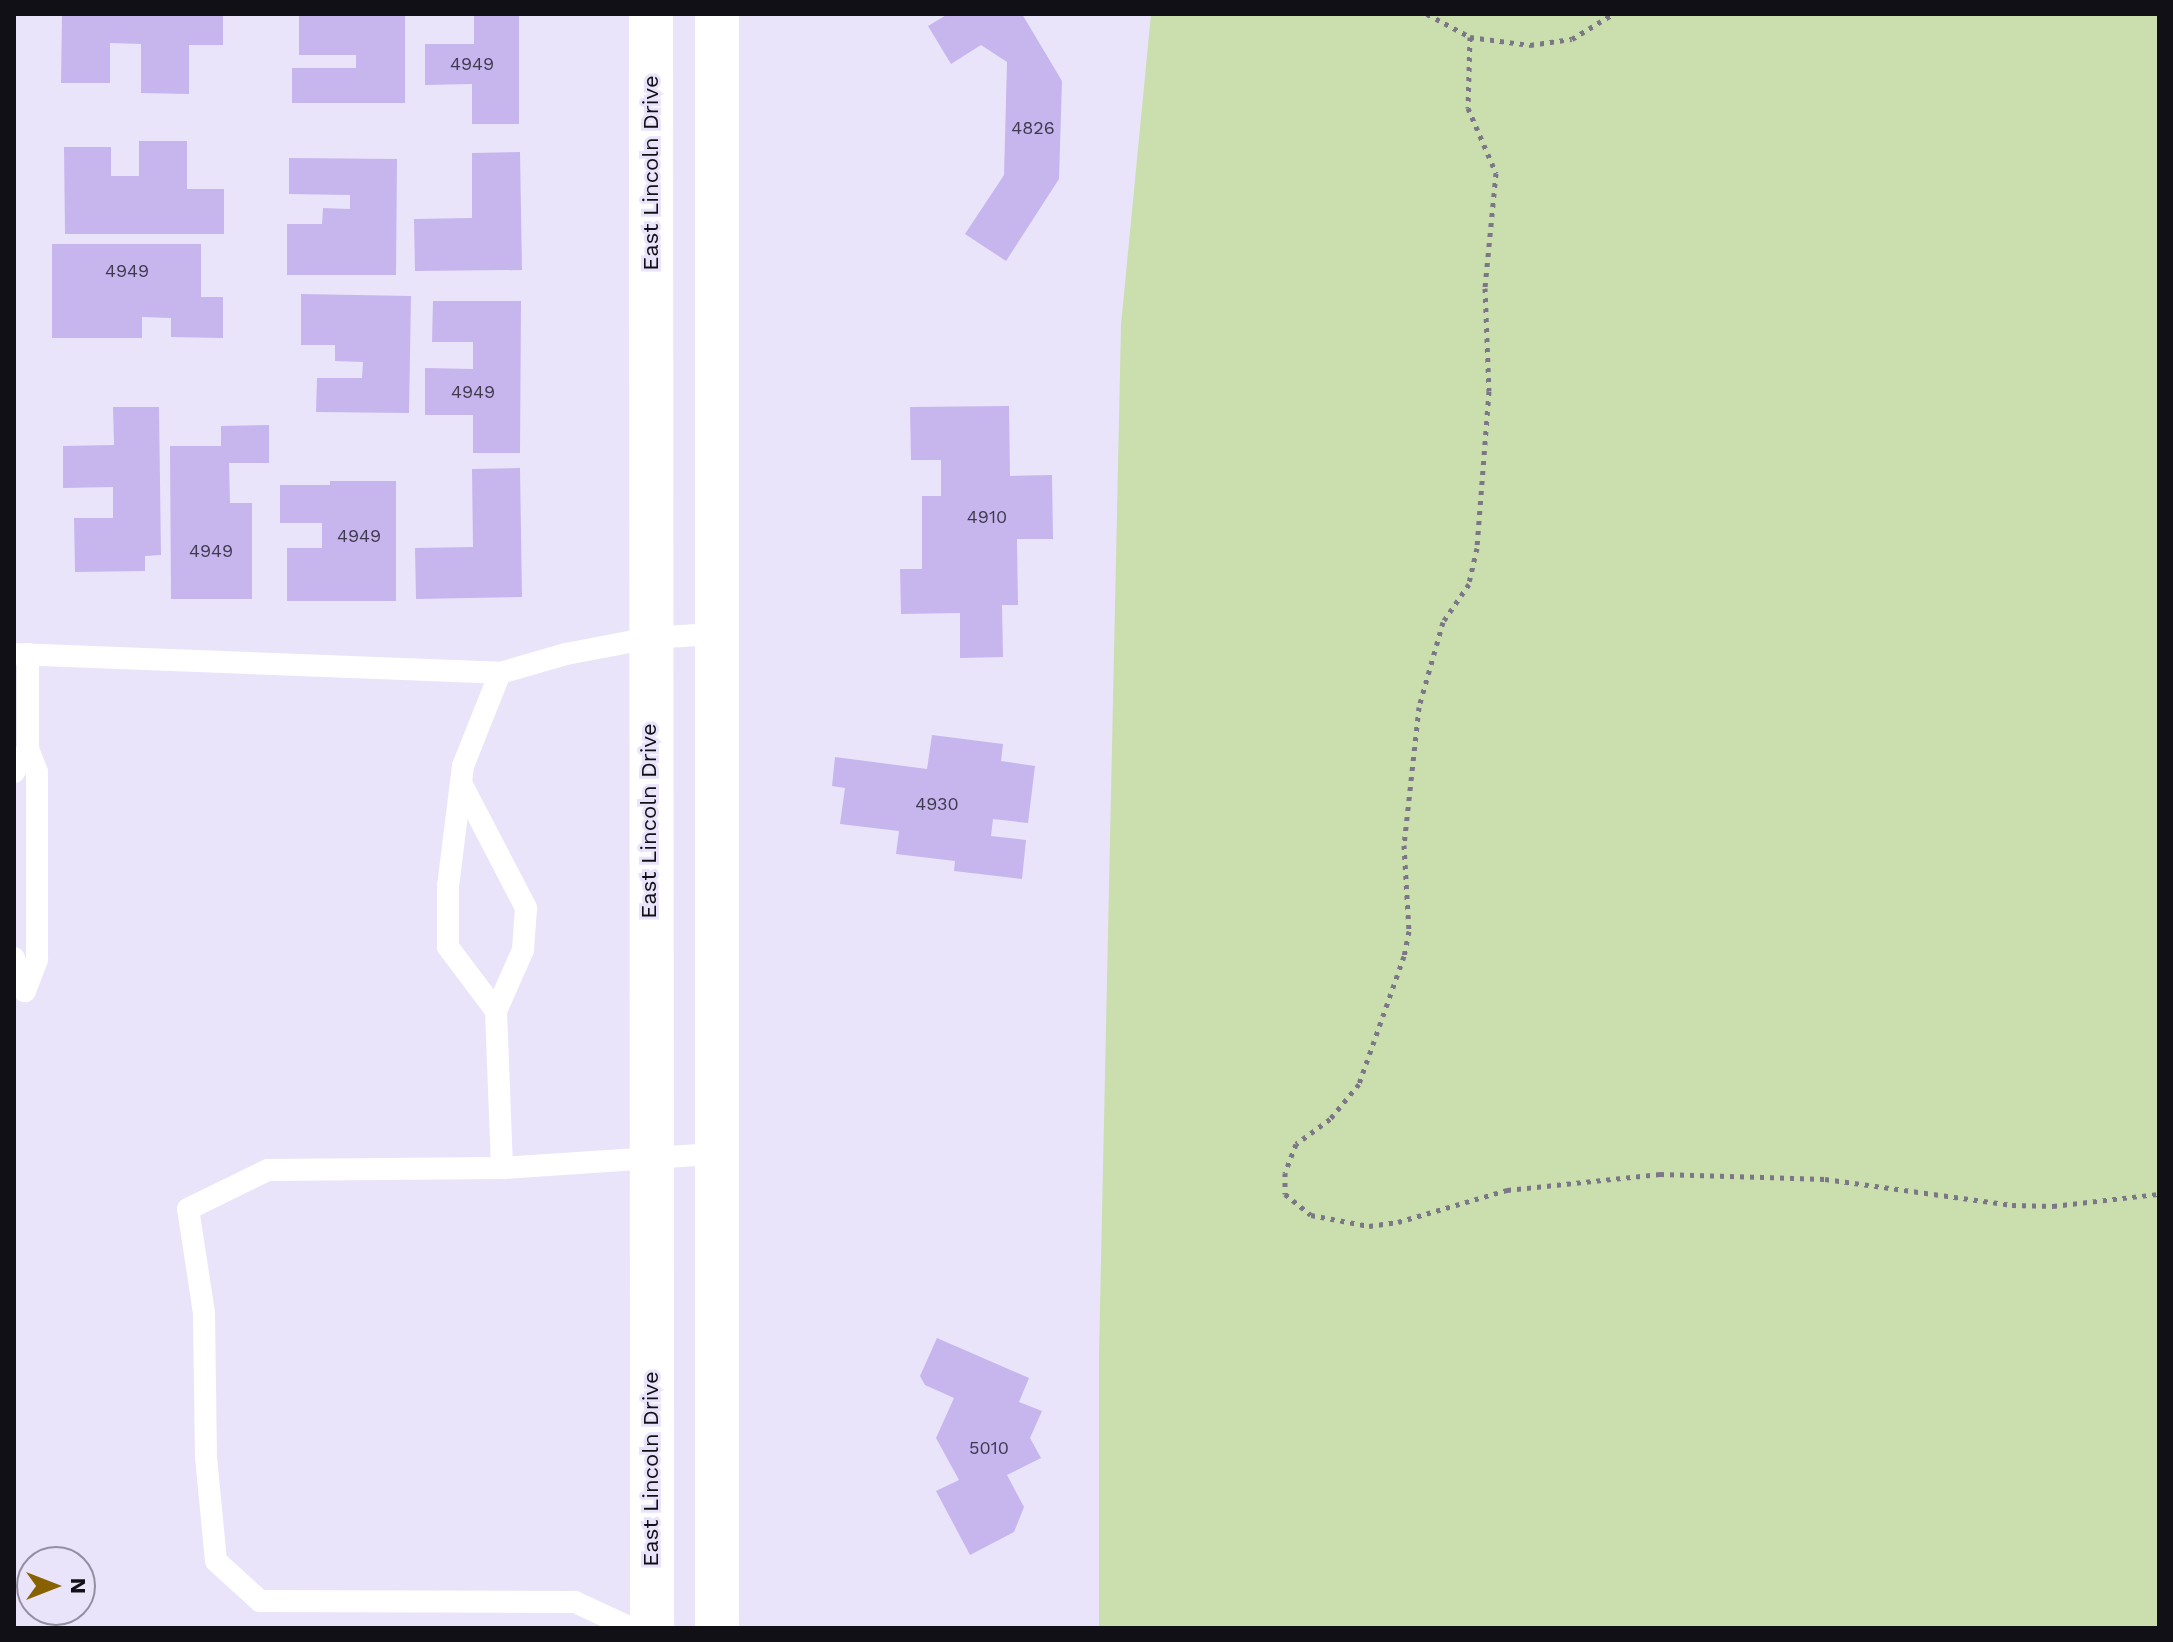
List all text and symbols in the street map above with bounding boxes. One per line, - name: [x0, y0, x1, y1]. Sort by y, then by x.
- house number: 4949: [450, 53, 494, 75]
- street label: East Lincoln Drive: [638, 75, 664, 271]
- house number: 4826: [1011, 117, 1055, 139]
- house number: 4949: [105, 260, 149, 282]
- house number: 4949: [451, 381, 495, 403]
- house number: 4910: [967, 506, 1007, 528]
- house number: 4949: [337, 525, 381, 547]
- house number: 4949: [189, 540, 233, 562]
- street label: East Lincoln Drive: [636, 723, 662, 919]
- house number: 4930: [915, 793, 959, 815]
- street label: East Lincoln Drive: [638, 1371, 664, 1567]
- house number: 5010: [969, 1437, 1009, 1459]
- north arrow: [16, 1546, 96, 1626]
- text: N: [66, 1578, 91, 1594]

